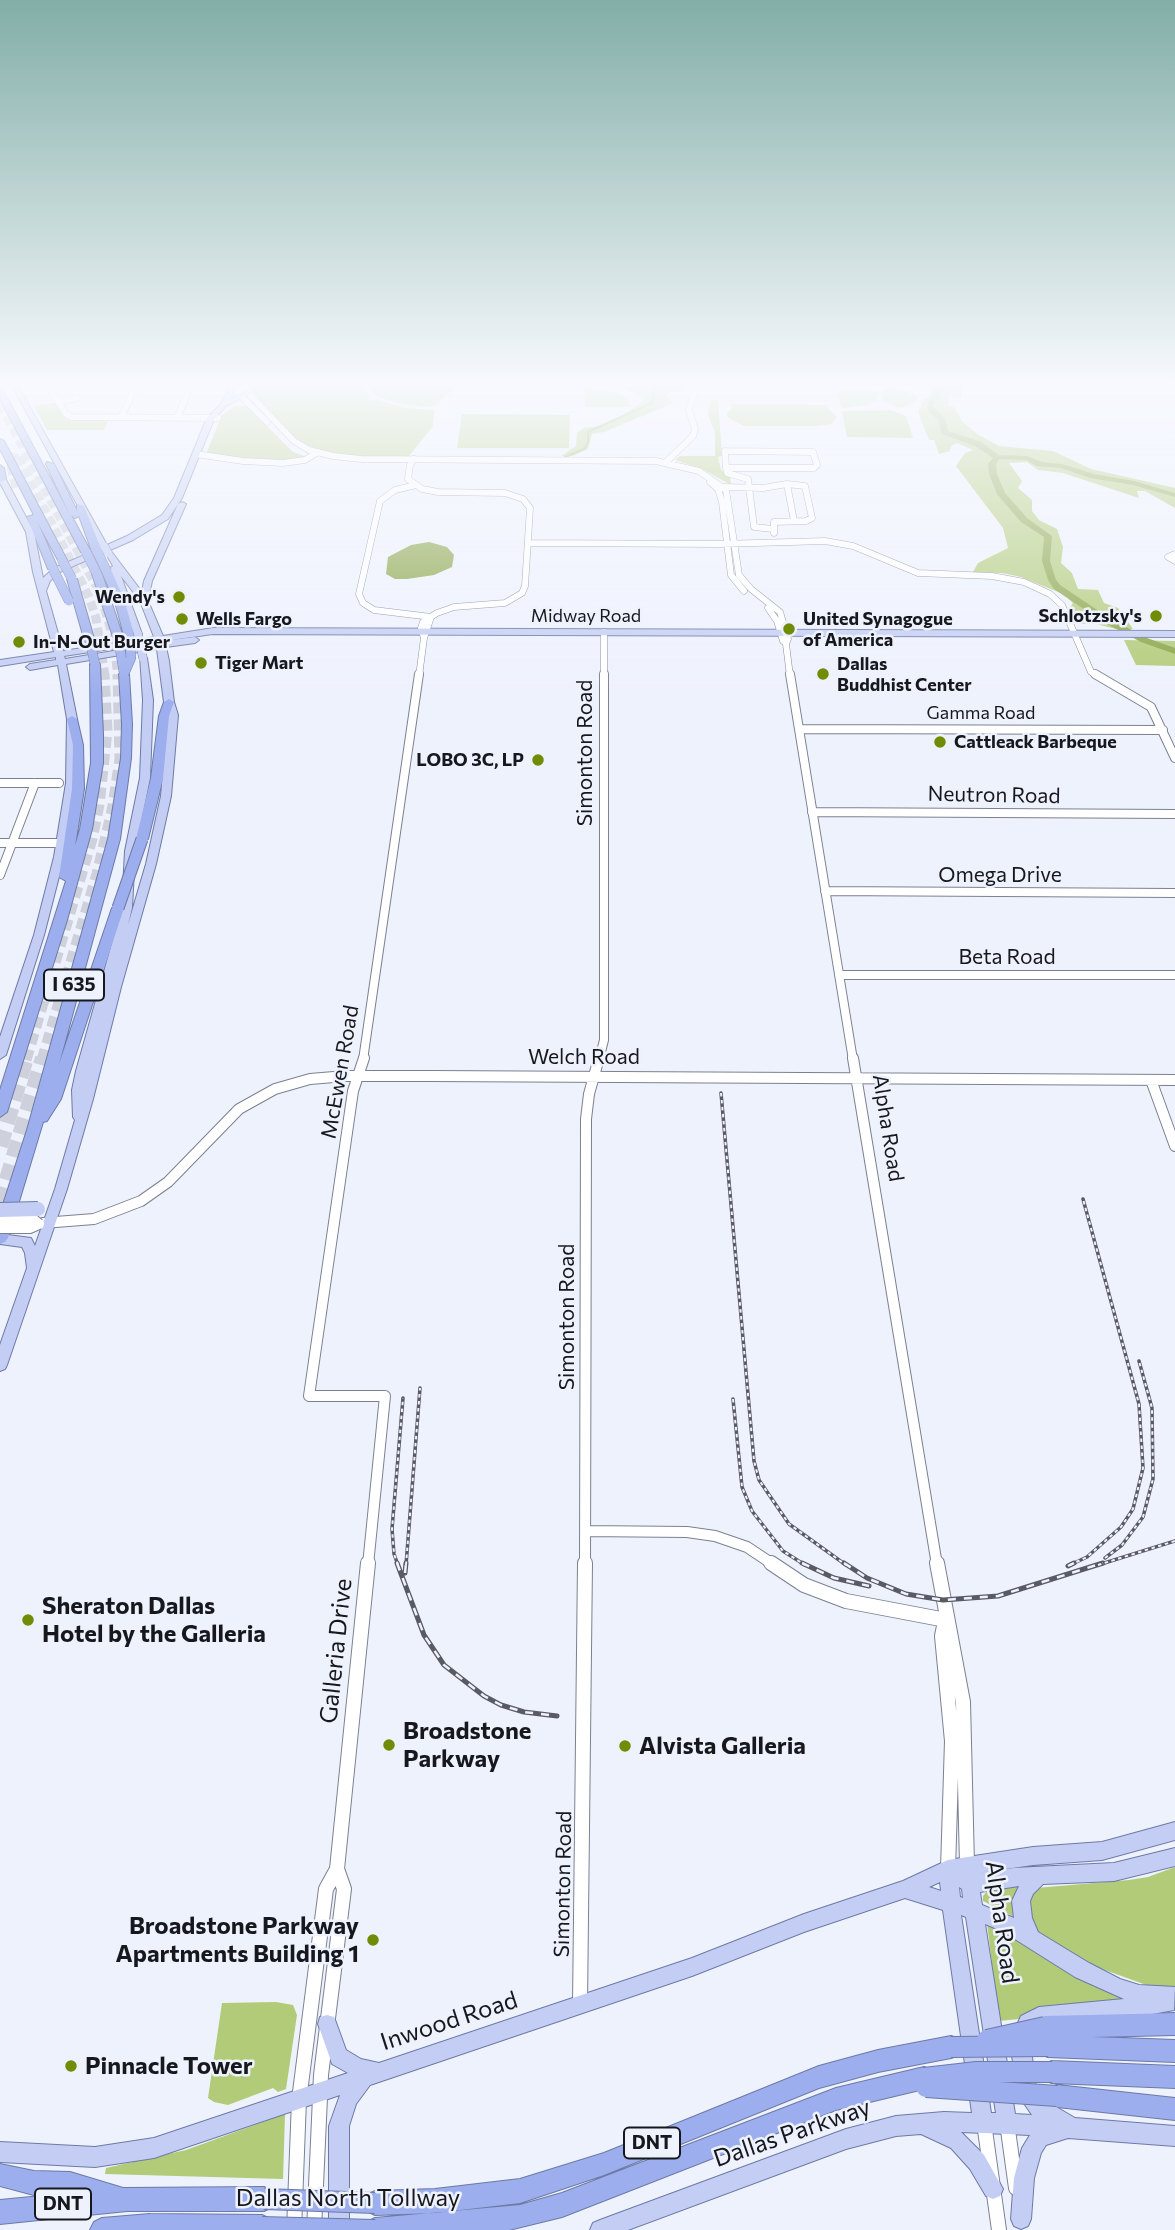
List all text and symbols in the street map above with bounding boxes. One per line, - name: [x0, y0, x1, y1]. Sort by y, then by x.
- place label: Wendy's: [95, 586, 165, 608]
- marker: Wendy's: [171, 589, 187, 605]
- street label: Midway Road: [531, 605, 641, 627]
- place label: Schlotzsky's: [1039, 605, 1142, 627]
- place label: Wells Fargo: [196, 608, 292, 630]
- place label: United Synagogue of America: [803, 608, 953, 650]
- marker: Schlotzsky's: [1148, 608, 1164, 624]
- marker: Wells Fargo: [174, 611, 190, 627]
- marker: United Synagogue of America: [781, 621, 797, 637]
- place label: In-N-Out Burger: [33, 631, 170, 653]
- marker: In-N-Out Burger: [11, 634, 27, 650]
- place label: Tiger Mart: [215, 652, 303, 674]
- place label: Dallas Buddhist Center: [837, 653, 972, 696]
- marker: Tiger Mart: [193, 655, 209, 671]
- marker: Dallas Buddhist Center: [815, 666, 831, 682]
- street label: Simonton Road: [572, 680, 598, 826]
- street label: Gamma Road: [927, 702, 1035, 724]
- place label: Cattleack Barbeque: [954, 731, 1117, 753]
- marker: Cattleack Barbeque: [932, 734, 948, 750]
- place label: LOBO 3C, LP: [416, 749, 524, 771]
- marker: LOBO 3C, LP: [530, 752, 546, 768]
- street label: Neutron Road: [927, 781, 1061, 809]
- street label: Omega Drive: [938, 862, 1062, 888]
- street label: Beta Road: [958, 944, 1056, 970]
- road number: I 635: [44, 970, 104, 1001]
- street label: McEwen Road: [316, 1003, 364, 1141]
- street label: Welch Road: [528, 1044, 640, 1070]
- street label: Alpha Road: [867, 1073, 909, 1183]
- street label: Simonton Road: [554, 1244, 580, 1390]
- street label: Galleria Drive: [314, 1577, 358, 1725]
- place label: Sheraton Dallas Hotel by the Galleria: [42, 1592, 266, 1648]
- marker: Sheraton Dallas Hotel by the Galleria: [20, 1612, 36, 1628]
- place label: Broadstone Parkway: [403, 1717, 531, 1773]
- place label: Alvista Galleria: [639, 1732, 806, 1760]
- marker: Broadstone Parkway: [381, 1737, 397, 1753]
- marker: Alvista Galleria: [617, 1738, 633, 1754]
- street label: Simonton Road: [549, 1810, 577, 1958]
- street label: Alpha Road: [979, 1859, 1025, 1985]
- place label: Broadstone Parkway Apartments Building 1: [115, 1912, 359, 1968]
- marker: Broadstone Parkway Apartments Building 1: [365, 1932, 381, 1948]
- street label: Inwood Road: [377, 1985, 521, 2057]
- place label: Pinnacle Tower: [85, 2052, 253, 2080]
- marker: Pinnacle Tower: [63, 2058, 79, 2074]
- street label: Dallas Parkway: [710, 2093, 874, 2173]
- road number: DNT: [624, 2128, 680, 2158]
- street label: Dallas North Tollway: [236, 2184, 460, 2212]
- road number: DNT: [35, 2188, 91, 2220]

